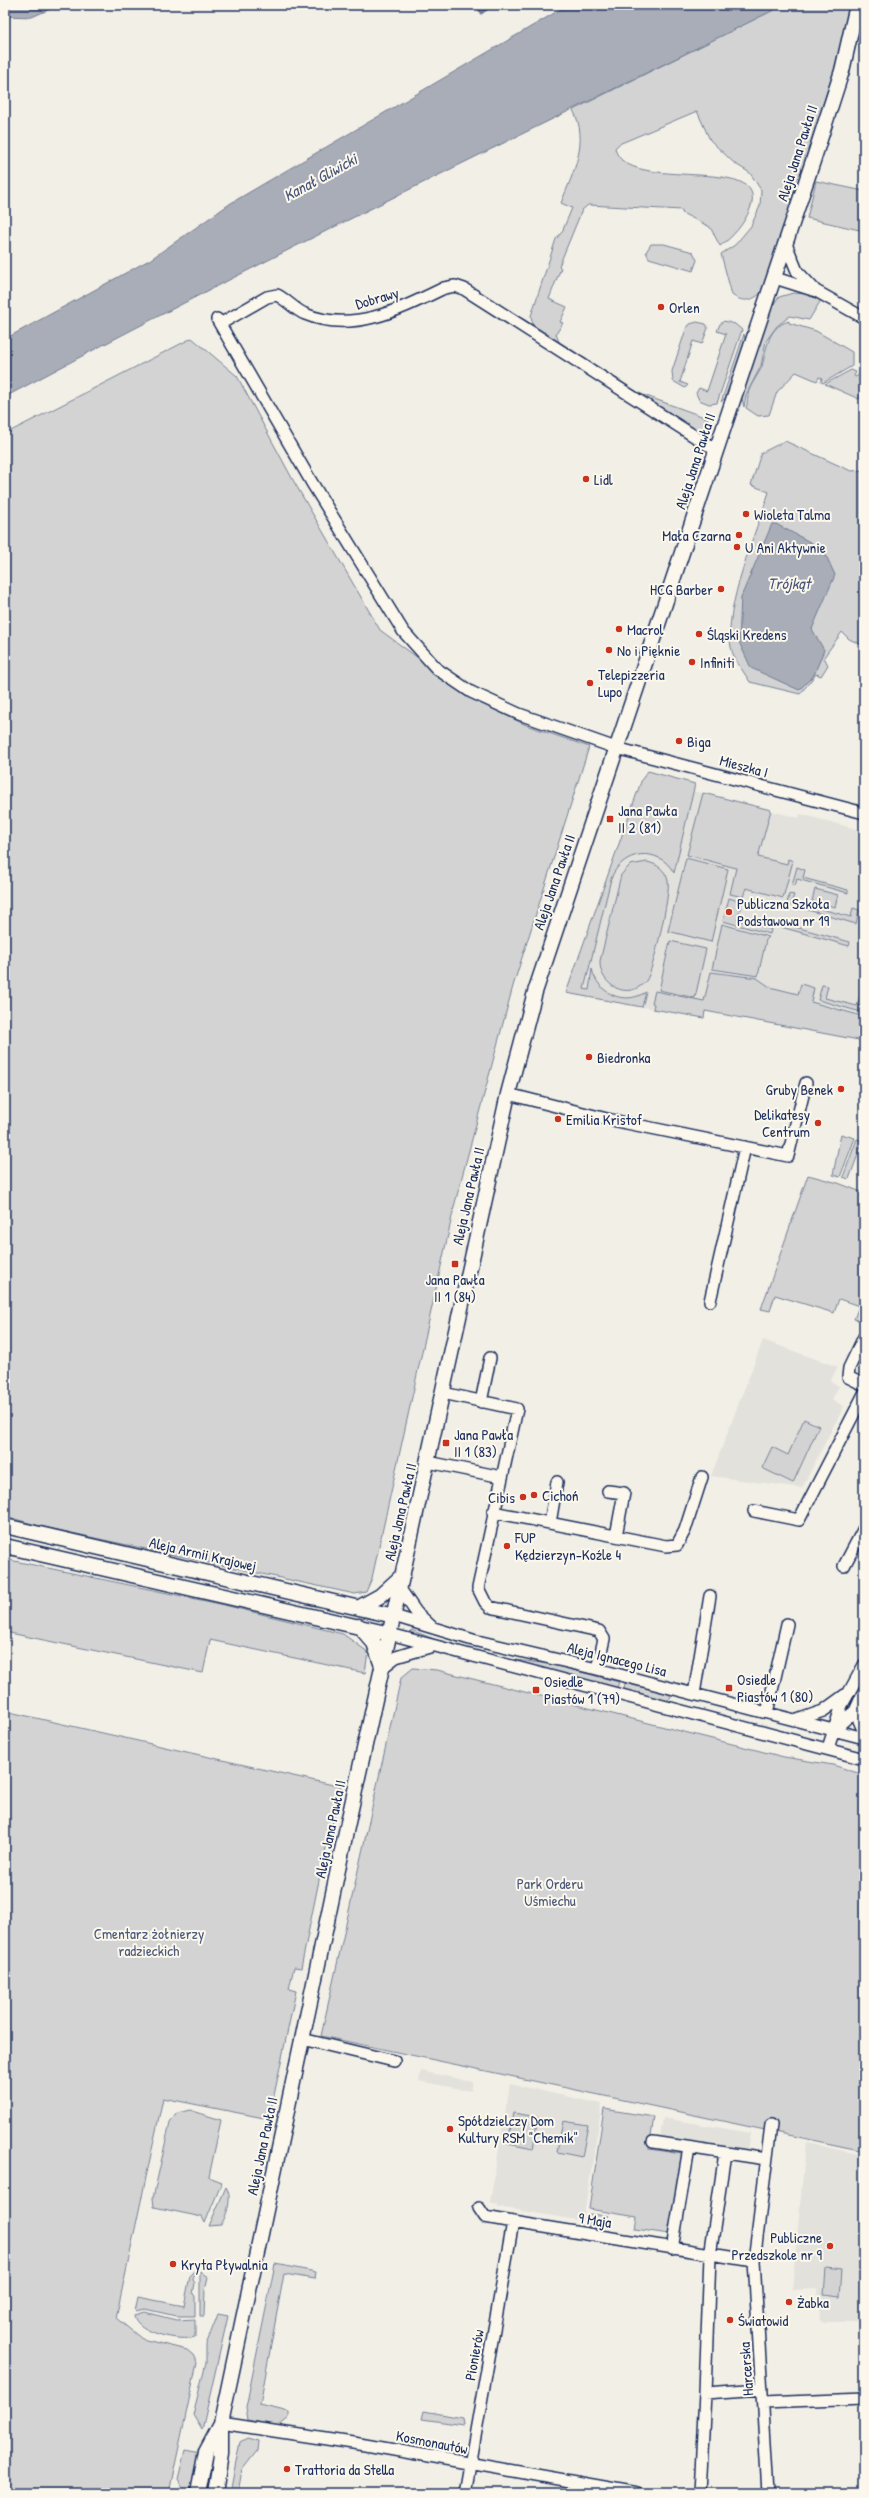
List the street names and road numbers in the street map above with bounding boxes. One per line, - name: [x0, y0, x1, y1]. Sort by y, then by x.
- street label: Aleja Jana Pawła II: [772, 102, 822, 204]
- street label: Dobrawy: [353, 282, 401, 314]
- street label: Aleja Jana Pawła II: [670, 410, 720, 512]
- street label: Mieszka I: [717, 749, 771, 783]
- street label: Aleja Jana Pawła II: [528, 831, 580, 933]
- street label: Aleja Jana Pawła II: [447, 1145, 489, 1247]
- street label: Aleja Jana Pawła II: [379, 1461, 421, 1563]
- street label: Aleja Armii Krajowej: [147, 1531, 259, 1577]
- street label: Aleja Ignacego Lisa: [565, 1637, 669, 1681]
- street label: Aleja Jana Pawła II: [309, 1778, 351, 1880]
- street label: Aleja Jana Pawła II: [241, 2095, 283, 2197]
- street label: 9 Maja: [577, 2207, 613, 2233]
- street label: Pionierów: [459, 2328, 489, 2382]
- street label: Harcerska: [734, 2341, 758, 2397]
- street label: Kosmonautów: [394, 2425, 470, 2459]

